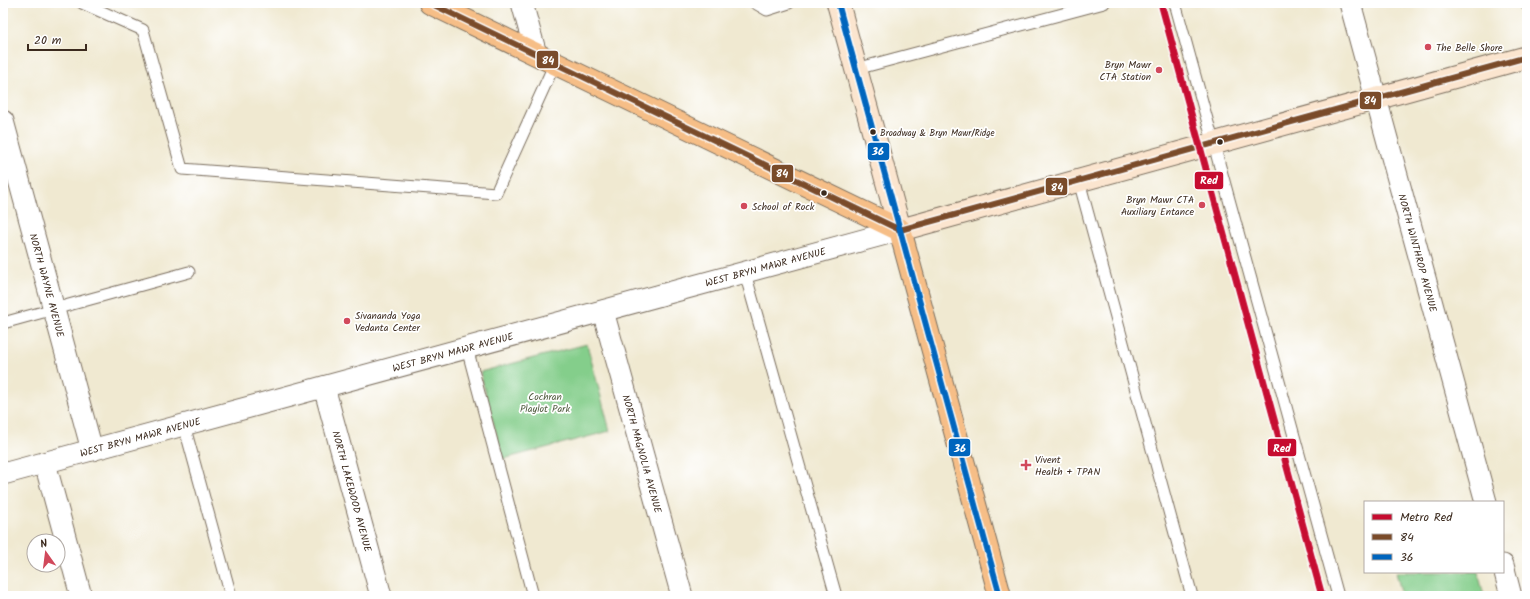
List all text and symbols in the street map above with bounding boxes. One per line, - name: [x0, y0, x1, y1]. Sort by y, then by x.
- scale bar: [28, 26, 86, 52]
- text: 20 m: [34, 31, 62, 50]
- place label: The Belle Shore: [1436, 40, 1503, 56]
- marker: The Belle Shore: [1423, 42, 1433, 52]
- line badge: 84: [536, 50, 559, 69]
- text: 84: [542, 52, 554, 70]
- place label: Bryn Mawr CTA Station: [1100, 57, 1152, 85]
- marker: Bryn Mawr CTA Station: [1154, 65, 1164, 75]
- line badge: 84: [1359, 91, 1382, 110]
- text: 84: [1364, 92, 1376, 110]
- place label: Broadway & Bryn Mawr/Ridge: [880, 126, 995, 141]
- marker: Broadway & Bryn Mawr/Ridge: [868, 127, 878, 137]
- unlabelled marker: [1215, 137, 1225, 147]
- line badge: 36: [867, 142, 890, 161]
- text: 36: [871, 143, 884, 161]
- line badge: 84: [771, 164, 794, 183]
- text: 84: [776, 165, 788, 183]
- line badge: Red: [1194, 171, 1224, 190]
- text: Red: [1200, 172, 1219, 190]
- line badge: 84: [1045, 177, 1068, 196]
- text: 84: [1051, 179, 1063, 197]
- unlabelled marker: [819, 188, 829, 198]
- place label: Bryn Mawr CTA Auxiliary Entance: [1121, 192, 1194, 220]
- street label: NORTH WINTHROP AVENUE: [1393, 192, 1441, 315]
- place label: School of Rock: [752, 199, 815, 215]
- marker: Bryn Mawr CTA Auxiliary Entance: [1197, 200, 1207, 210]
- marker: School of Rock: [739, 201, 749, 211]
- street label: NORTH WAYNE AVENUE: [25, 232, 68, 340]
- street label: WEST BRYN MAWR AVENUE: [703, 243, 829, 292]
- place label: Sivananda Yoga Vedanta Center: [355, 308, 421, 336]
- marker: Sivananda Yoga Vedanta Center: [342, 316, 352, 326]
- street label: WEST BRYN MAWR AVENUE: [391, 328, 516, 377]
- park label: Cochran Playlot Park: [520, 389, 570, 417]
- street label: NORTH MAGNOLIA AVENUE: [618, 393, 666, 516]
- street label: WEST BRYN MAWR AVENUE: [78, 413, 204, 462]
- street label: NORTH LAKEWOOD AVENUE: [327, 429, 376, 555]
- line badge: 36: [948, 438, 971, 457]
- line badge: Red: [1267, 438, 1297, 457]
- text: 36: [953, 440, 966, 458]
- text: Red: [1273, 440, 1292, 458]
- place label: Vivent Health + TPAN: [1035, 452, 1100, 480]
- marker: Vivent Health + TPAN: [1020, 459, 1032, 471]
- legend: [1364, 501, 1504, 573]
- text: Metro Red: [1400, 508, 1453, 527]
- text: 84: [1400, 528, 1414, 547]
- north arrow: [26, 533, 66, 573]
- text: N: [38, 535, 49, 554]
- text: 36: [1400, 548, 1414, 567]

